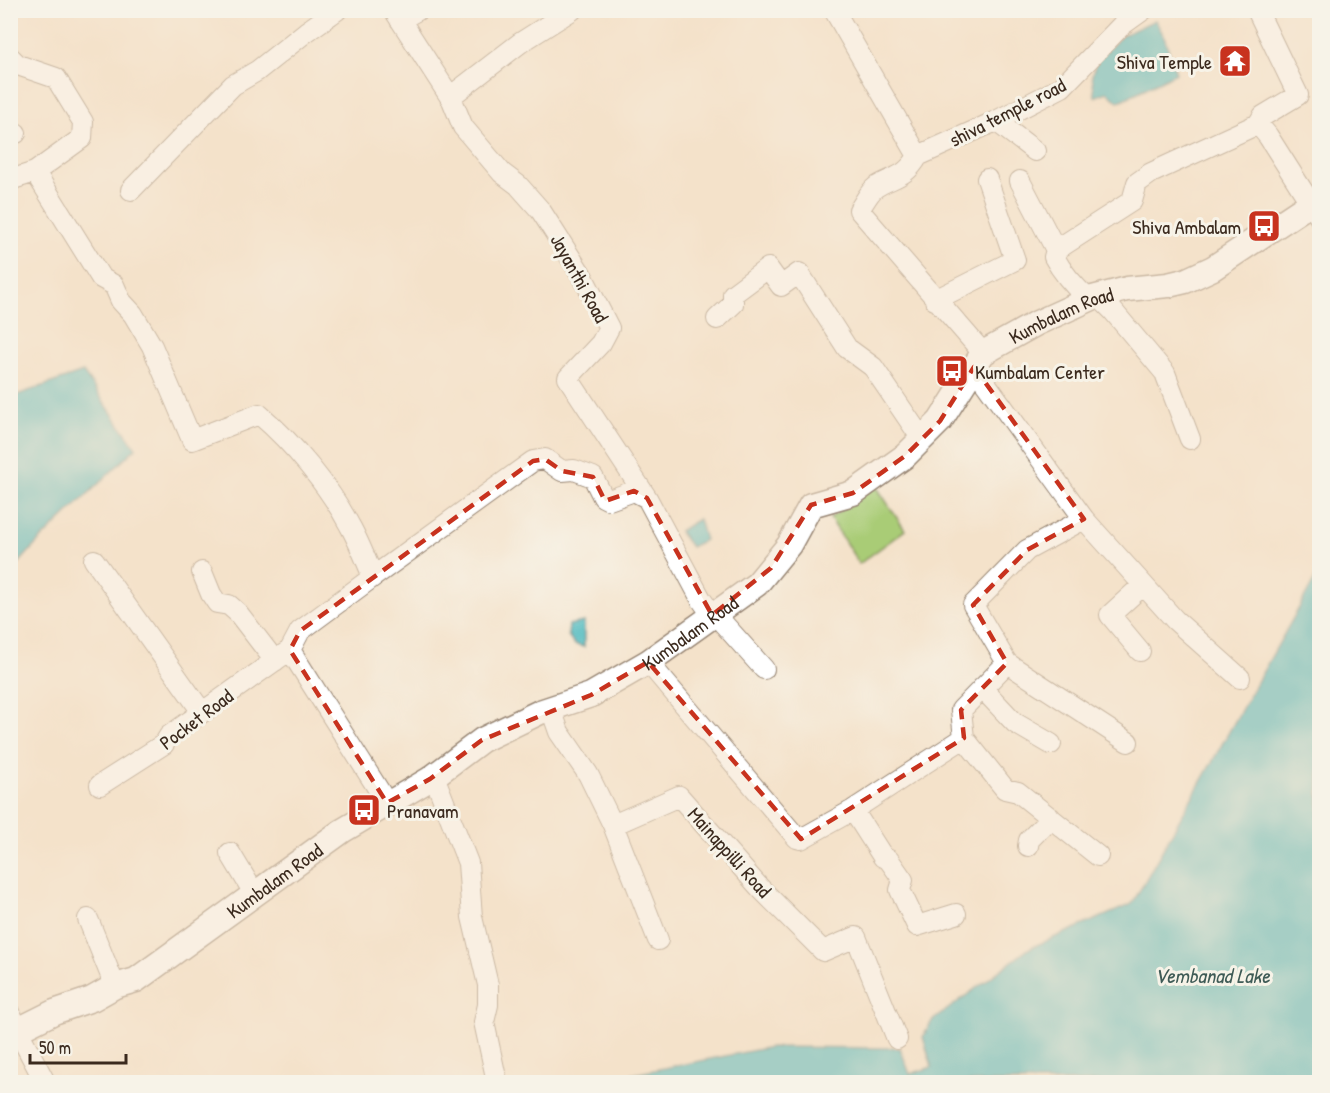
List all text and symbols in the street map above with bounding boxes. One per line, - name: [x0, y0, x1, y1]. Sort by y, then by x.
- temple icon: Shiva Temple: [1217, 43, 1253, 79]
- place label: Shiva Temple: [1117, 48, 1212, 75]
- street label: shiva temple road: [944, 71, 1070, 153]
- bus stop icon: Shiva Ambalam: [1246, 208, 1282, 244]
- place label: Shiva Ambalam: [1132, 213, 1241, 240]
- street label: Jayanthi Road: [545, 229, 616, 327]
- street label: Kumbalam Road: [1004, 280, 1116, 350]
- bus stop icon: Kumbalam Center: [934, 353, 970, 389]
- place label: Kumbalam Center: [975, 358, 1105, 385]
- street label: Kumbalam Road: [637, 589, 743, 676]
- street label: Pocket Road: [154, 682, 239, 756]
- bus stop icon: Pranavam: [346, 792, 382, 828]
- place label: Pranavam: [387, 797, 458, 824]
- street label: Mainappilli Road: [682, 801, 778, 903]
- street label: Kumbalam Road: [221, 836, 328, 924]
- water label: Vembanad Lake: [1154, 961, 1271, 990]
- scale bar: [30, 1027, 126, 1065]
- text: 50 m: [39, 1035, 71, 1060]

